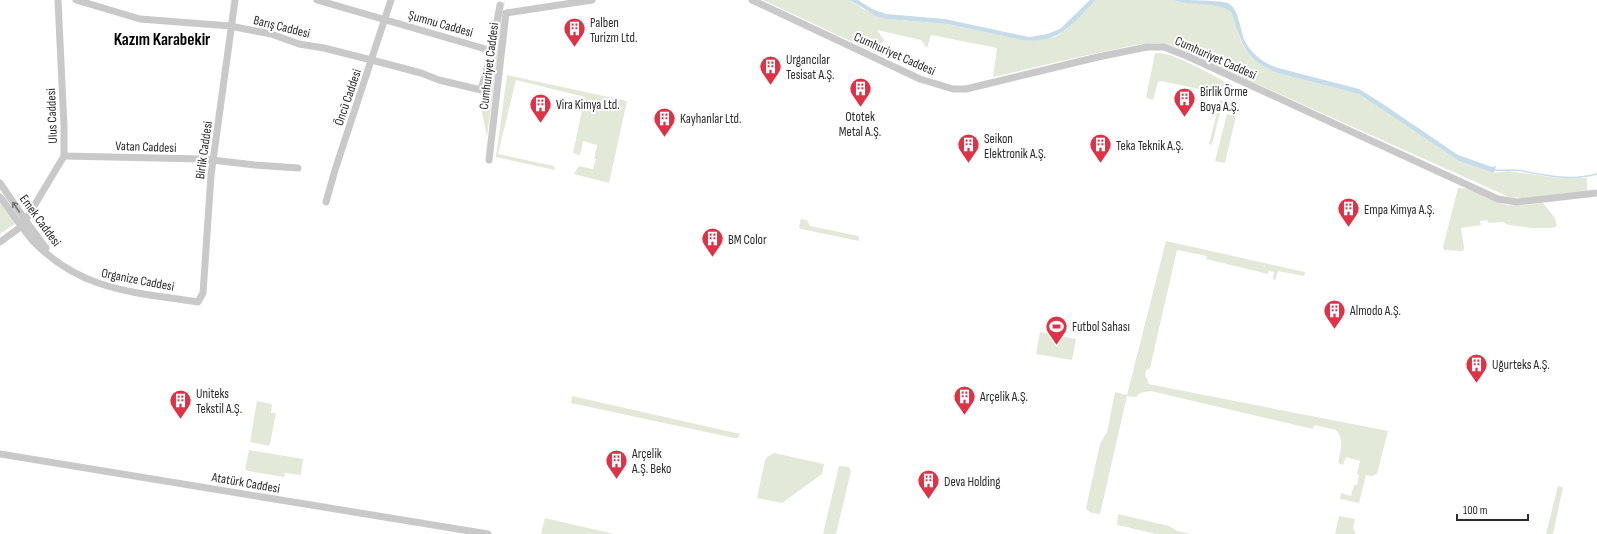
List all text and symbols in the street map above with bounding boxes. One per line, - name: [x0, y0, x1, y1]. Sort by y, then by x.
- street label: Şumnu Caddesi: [406, 7, 475, 41]
- street label: Barış Caddesi: [252, 12, 312, 42]
- place label: Palben Turizm Ltd.: [590, 15, 637, 46]
- building icon: Palben Turizm Ltd.: [561, 16, 587, 49]
- street label: Cumhuriyet Caddesi: [476, 22, 502, 111]
- street label: Cumhuriyet Caddesi: [851, 29, 938, 79]
- district label: Kazım Karabekir: [114, 30, 210, 50]
- street label: Cumhuriyet Caddesi: [1172, 33, 1259, 83]
- place label: Urgancılar Tesisat A.Ş.: [786, 52, 835, 83]
- building icon: Urgancılar Tesisat A.Ş.: [757, 53, 783, 86]
- street label: Öncü Caddesi: [330, 67, 365, 128]
- building icon: Ototek Metal A.Ş.: [847, 75, 873, 108]
- place label: Birlik Örme Boya A.Ş.: [1200, 83, 1248, 115]
- building icon: Birlik Örme Boya A.Ş.: [1172, 85, 1198, 118]
- street label: Ulus Caddesi: [43, 88, 61, 144]
- building icon: Vira Kimya Ltd.: [528, 91, 554, 124]
- place label: Vira Kimya Ltd.: [556, 97, 620, 113]
- building icon: Kayhanlar Ltd.: [652, 105, 678, 138]
- place label: Ototek Metal A.Ş.: [839, 109, 881, 140]
- place label: Kayhanlar Ltd.: [680, 111, 741, 127]
- street label: Birlik Caddesi: [192, 120, 216, 180]
- place label: Seikon Elektronik A.Ş.: [984, 131, 1046, 162]
- building icon: Seikon Elektronik A.Ş.: [956, 132, 982, 165]
- building icon: Teka Teknik A.Ş.: [1088, 132, 1114, 165]
- street label: Vatan Caddesi: [115, 138, 177, 156]
- place label: Teka Teknik A.Ş.: [1116, 138, 1183, 154]
- street label: Emek Caddesi: [16, 192, 64, 250]
- building icon: Empa Kimya A.Ş.: [1335, 196, 1361, 229]
- one-way arrow: [12, 202, 20, 213]
- place label: Empa Kimya A.Ş.: [1364, 202, 1435, 218]
- building icon: BM Color: [700, 226, 726, 259]
- place label: BM Color: [728, 232, 767, 248]
- street label: Organize Caddesi: [100, 265, 176, 295]
- building icon: Almodo A.Ş.: [1321, 297, 1347, 330]
- place label: Almodo A.Ş.: [1349, 303, 1401, 319]
- sports icon: Futbol Sahası: [1043, 313, 1069, 346]
- place label: Futbol Sahası: [1072, 319, 1130, 335]
- building icon: Uğurteks A.Ş.: [1464, 351, 1490, 384]
- place label: Uğurteks A.Ş.: [1492, 357, 1550, 373]
- building icon: Arçelik A.Ş.: [952, 383, 978, 416]
- place label: Uniteks Tekstil A.Ş.: [196, 386, 242, 417]
- building icon: Uniteks Tekstil A.Ş.: [167, 387, 193, 420]
- place label: Arçelik A.Ş.: [979, 389, 1028, 405]
- place label: Arçelik A.Ş. Beko: [631, 446, 671, 477]
- building icon: Arçelik A.Ş. Beko: [603, 447, 629, 480]
- building icon: Deva Holding: [915, 468, 941, 501]
- street label: Atatürk Caddesi: [210, 469, 281, 497]
- place label: Deva Holding: [944, 474, 1000, 490]
- scale bar: [1457, 496, 1528, 522]
- text: 100 m: [1463, 503, 1488, 518]

